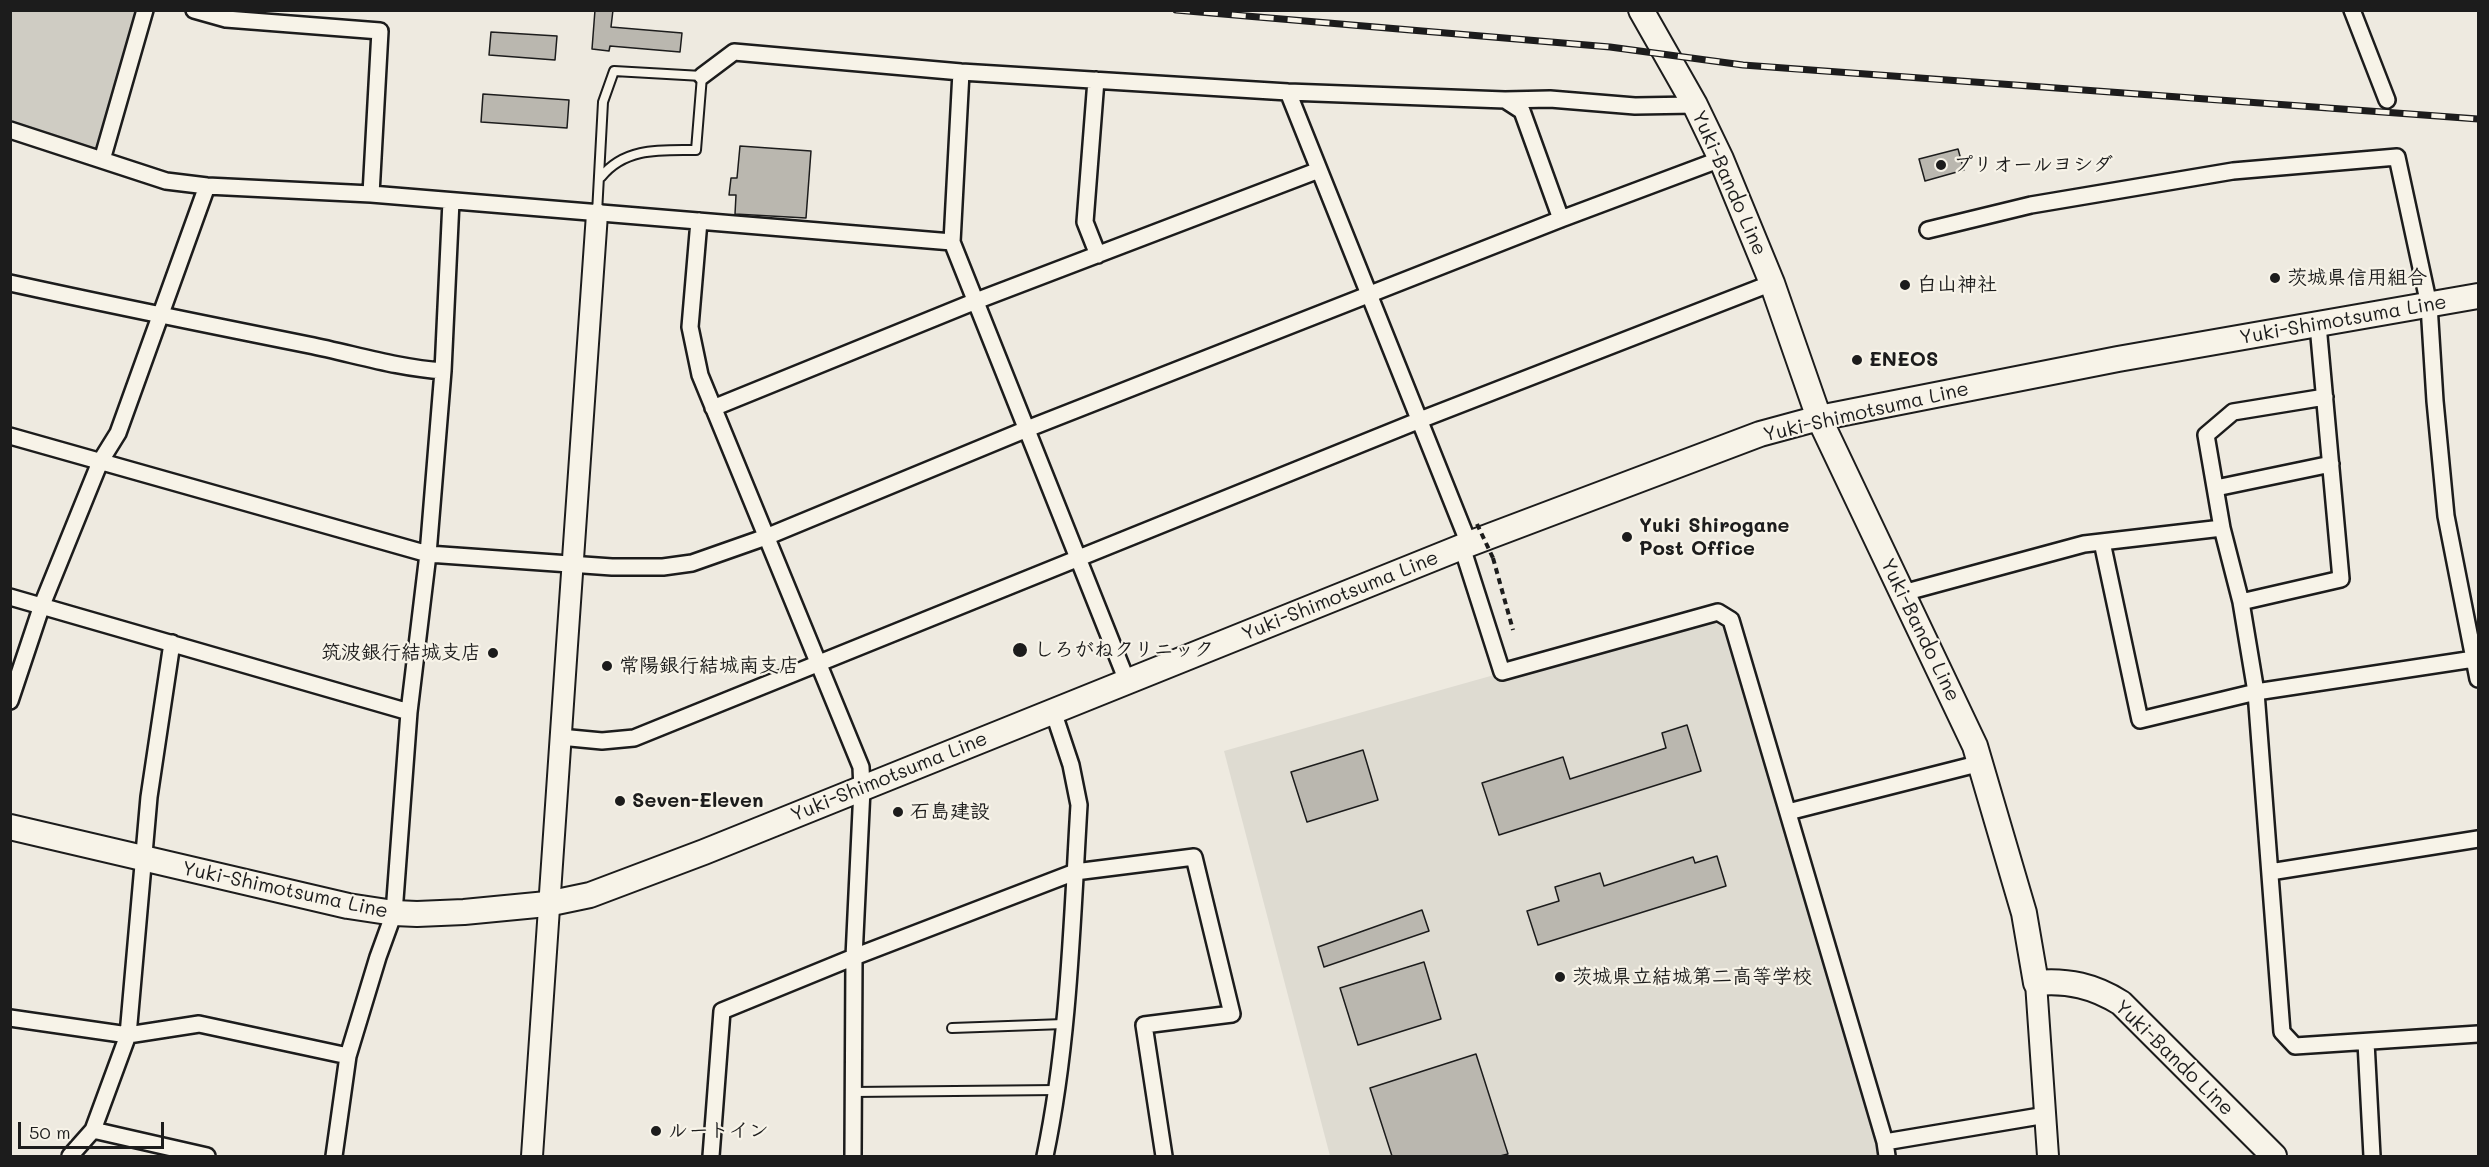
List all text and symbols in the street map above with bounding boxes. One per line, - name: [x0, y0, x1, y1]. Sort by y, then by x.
- street label: Yuki-Bando Line: [1686, 107, 1772, 259]
- place label: プリオールヨシダ: [1953, 153, 2113, 177]
- marker: プリオールヨシダ: [1934, 158, 1948, 172]
- place label: 茨城県信用組合: [2287, 266, 2427, 290]
- marker: 茨城県信用組合: [2268, 271, 2282, 285]
- place label: 白山神社: [1917, 273, 1997, 297]
- marker: 白山神社: [1898, 278, 1912, 292]
- street label: Yuki-Shimotsuma Line: [2237, 290, 2449, 350]
- place label: ENEOS: [1869, 348, 1939, 372]
- marker: ENEOS: [1850, 353, 1864, 367]
- street label: Yuki-Shimotsuma Line: [1761, 377, 1971, 447]
- place label: Yuki Shirogane Post Office: [1639, 514, 1789, 561]
- marker: Yuki Shirogane Post Office: [1620, 530, 1634, 544]
- street label: Yuki-Shimotsuma Line: [1238, 546, 1442, 646]
- street label: Yuki-Bando Line: [1875, 555, 1965, 705]
- place label: しろがねクリニック: [1034, 638, 1214, 662]
- place label: 筑波銀行結城支店: [321, 641, 481, 665]
- marker: しろがねクリニック: [1011, 641, 1029, 659]
- marker: 筑波銀行結城支店: [486, 646, 500, 660]
- place label: 常陽銀行結城南支店: [619, 654, 799, 678]
- marker: 常陽銀行結城南支店: [600, 659, 614, 673]
- street label: Yuki-Shimotsuma Line: [787, 727, 991, 827]
- place label: Seven-Eleven: [632, 789, 763, 813]
- marker: Seven-Eleven: [613, 794, 627, 808]
- place label: 石島建設: [910, 800, 990, 824]
- marker: 石島建設: [891, 805, 905, 819]
- street label: Yuki-Shimotsuma Line: [180, 856, 390, 924]
- place label: 茨城県立結城第二高等学校: [1572, 965, 1812, 989]
- marker: 茨城県立結城第二高等学校: [1553, 970, 1567, 984]
- street label: Yuki-Bando Line: [2109, 995, 2239, 1121]
- scale bar: [21, 1110, 166, 1148]
- place label: ルートイン: [668, 1119, 769, 1143]
- text: 50 m: [29, 1120, 71, 1144]
- marker: ルートイン: [649, 1124, 663, 1138]

